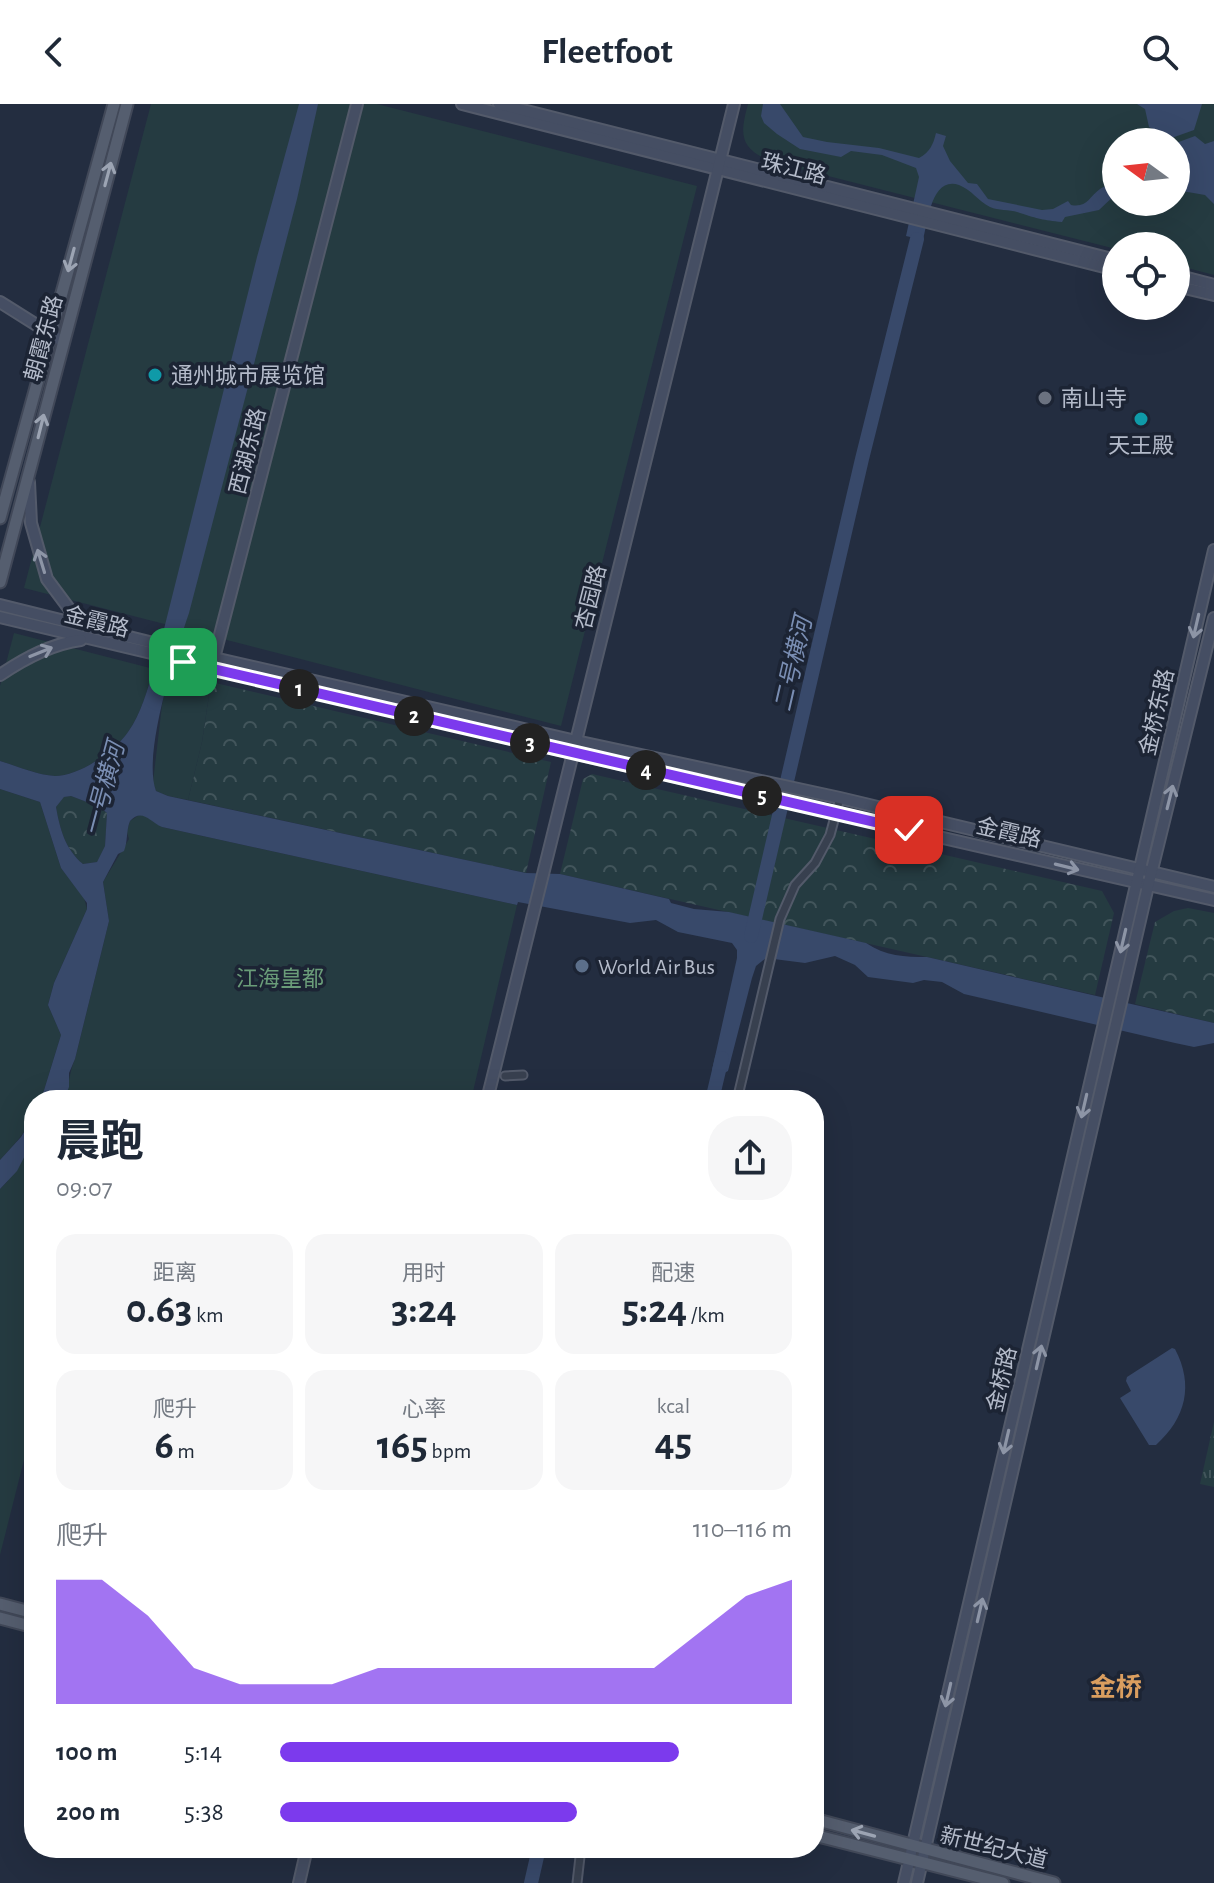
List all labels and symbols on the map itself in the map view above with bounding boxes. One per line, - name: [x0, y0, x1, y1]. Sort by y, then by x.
- north arrow: [1102, 128, 1190, 216]
- street label: 珠江路: [759, 149, 829, 188]
- one-way arrow: [101, 162, 116, 188]
- one-way arrow: [63, 247, 78, 273]
- street label: 朝霞东路: [21, 293, 66, 384]
- place label: 通州城市展览馆: [171, 364, 325, 387]
- marker: 通州城市展览馆: [146, 366, 164, 384]
- place label: 南山寺: [1061, 387, 1127, 410]
- marker: 南山寺: [1036, 389, 1054, 407]
- street label: 西湖东路: [226, 406, 269, 497]
- marker: 天王殿: [1132, 410, 1150, 428]
- one-way arrow: [34, 413, 49, 439]
- place label: 天王殿: [1108, 435, 1174, 457]
- one-way arrow: [33, 548, 48, 574]
- street label: 杏园路: [571, 562, 610, 632]
- street label: 金霞路: [62, 602, 132, 641]
- water label: 二号横河: [770, 610, 817, 714]
- one-way arrow: [1188, 612, 1203, 638]
- pin: [149, 628, 217, 696]
- one-way arrow: [28, 643, 53, 658]
- street label: 金桥东路: [1135, 667, 1178, 758]
- pin: 1: [279, 669, 319, 709]
- pin: 2: [394, 696, 434, 736]
- pin: 3: [510, 723, 550, 763]
- water label: 一号横河: [79, 735, 130, 839]
- pin: 4: [626, 750, 666, 790]
- pin: 5: [742, 776, 782, 816]
- one-way arrow: [1164, 785, 1179, 811]
- pin: [875, 796, 943, 864]
- street label: 金霞路: [974, 814, 1044, 851]
- one-way arrow: [1054, 860, 1079, 875]
- one-way arrow: [1115, 927, 1130, 953]
- place label: World Air Bus: [598, 956, 715, 978]
- marker: World Air Bus: [573, 957, 591, 975]
- park label: 江海皇都: [236, 967, 324, 990]
- one-way arrow: [1076, 1093, 1091, 1119]
- street label: 金桥路: [983, 1344, 1020, 1414]
- one-way arrow: [1032, 1344, 1047, 1370]
- one-way arrow: [998, 1428, 1013, 1454]
- one-way arrow: [973, 1598, 988, 1623]
- district label: 金桥: [1090, 1673, 1142, 1701]
- one-way arrow: [940, 1681, 955, 1707]
- street label: 新世纪大道: [938, 1823, 1050, 1872]
- one-way arrow: [851, 1825, 877, 1840]

